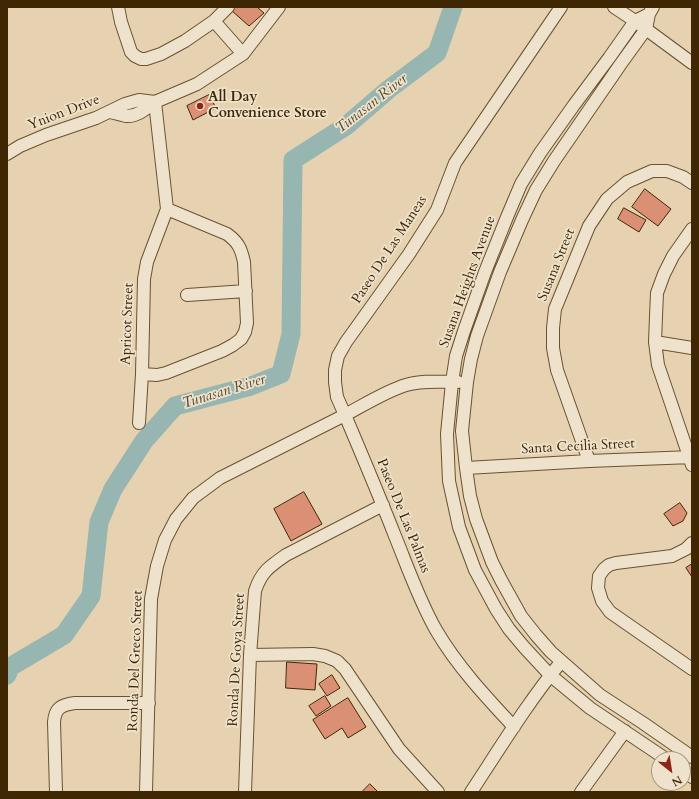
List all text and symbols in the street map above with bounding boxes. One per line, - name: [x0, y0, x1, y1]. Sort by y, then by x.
- water label: Tunasan River: [333, 70, 411, 138]
- place label: All Day Convenience Store: [208, 90, 327, 122]
- street label: Ynion Drive: [26, 92, 102, 134]
- marker: All Day Convenience Store: [195, 101, 205, 111]
- street label: Paseo De Las Maneas: [349, 193, 431, 307]
- street label: Susana Heights Avenue: [436, 214, 500, 350]
- street label: Susana Street: [535, 226, 579, 304]
- street label: Apricot Street: [118, 283, 138, 365]
- water label: Tunasan River: [180, 371, 268, 413]
- street label: Santa Cecilia Street: [521, 436, 635, 458]
- street label: Paseo De Las Palmas: [372, 456, 434, 576]
- street label: Ronda Del Greco Street: [125, 590, 147, 732]
- street label: Ronda De Goya Street: [225, 593, 249, 727]
- north arrow: [651, 751, 691, 791]
- text: N: [669, 772, 685, 790]

